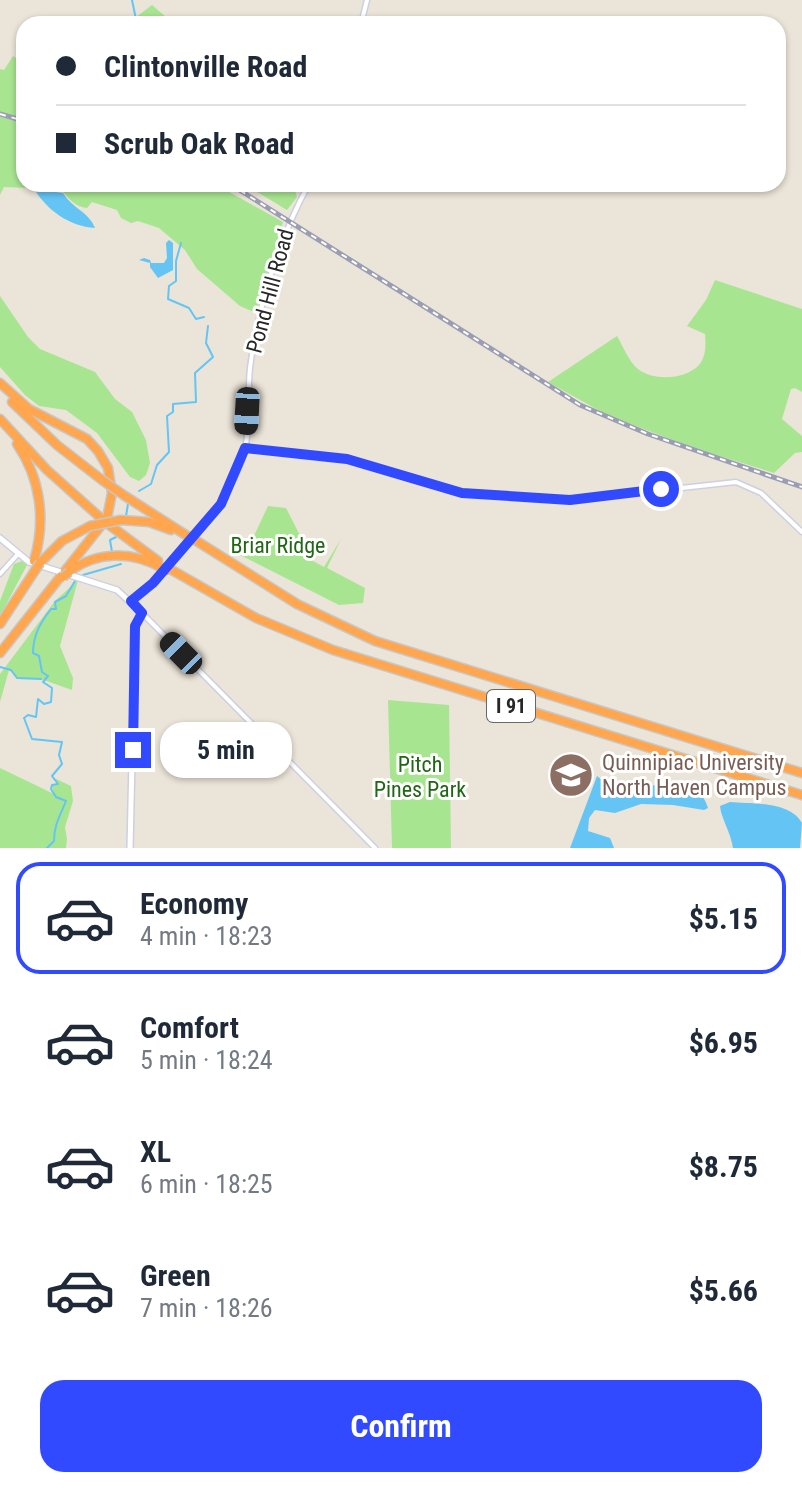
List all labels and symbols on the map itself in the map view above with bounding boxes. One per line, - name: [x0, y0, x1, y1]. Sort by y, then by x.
- street label: Pond Hill Road: [241, 226, 299, 356]
- car: [234, 386, 260, 436]
- route start: [643, 471, 679, 507]
- park label: Briar Ridge: [231, 533, 325, 558]
- car: [156, 628, 206, 678]
- road number: I 91: [487, 690, 535, 722]
- callout: 5 min: [161, 722, 293, 778]
- route end: [115, 732, 151, 768]
- place label: Quinnipiac University North Haven Campus: [602, 750, 787, 800]
- school or university icon: Quinnipiac University North Haven Campus: [547, 751, 595, 799]
- park label: Pitch Pines Park: [374, 752, 466, 802]

